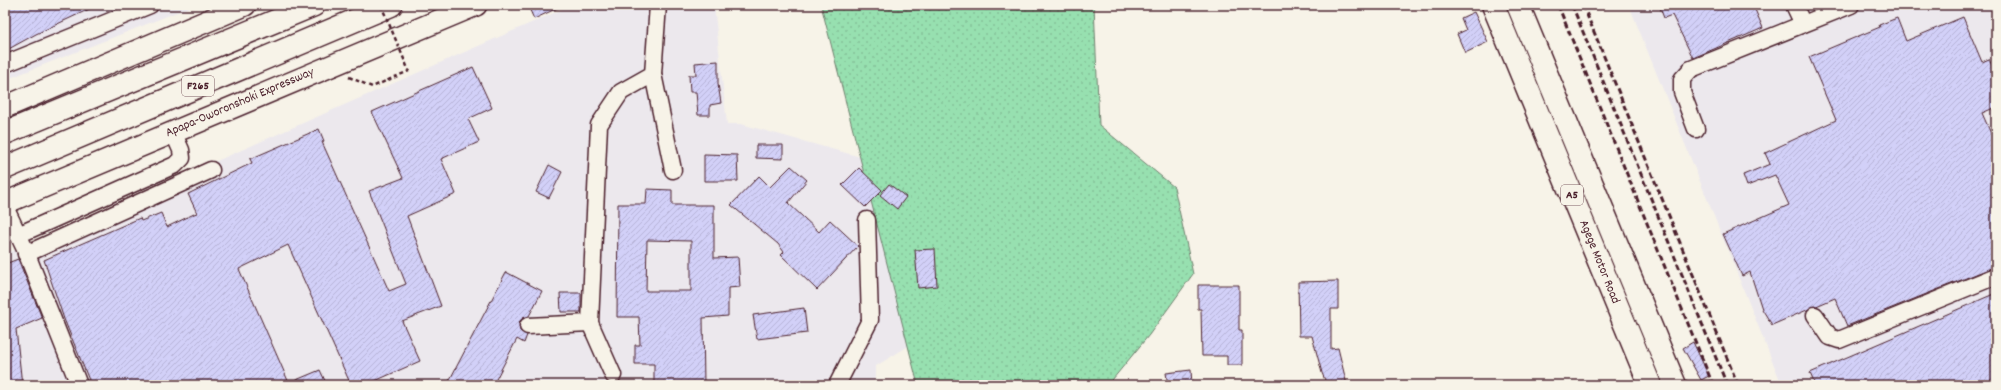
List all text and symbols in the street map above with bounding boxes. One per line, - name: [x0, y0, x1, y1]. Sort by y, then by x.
- street label: Apapa-Oworonshoki Expressway: [163, 63, 318, 143]
- road number: F265: [182, 76, 214, 96]
- road number: A5: [1561, 185, 1583, 205]
- street label: Agege Motor Road: [1574, 217, 1624, 307]

